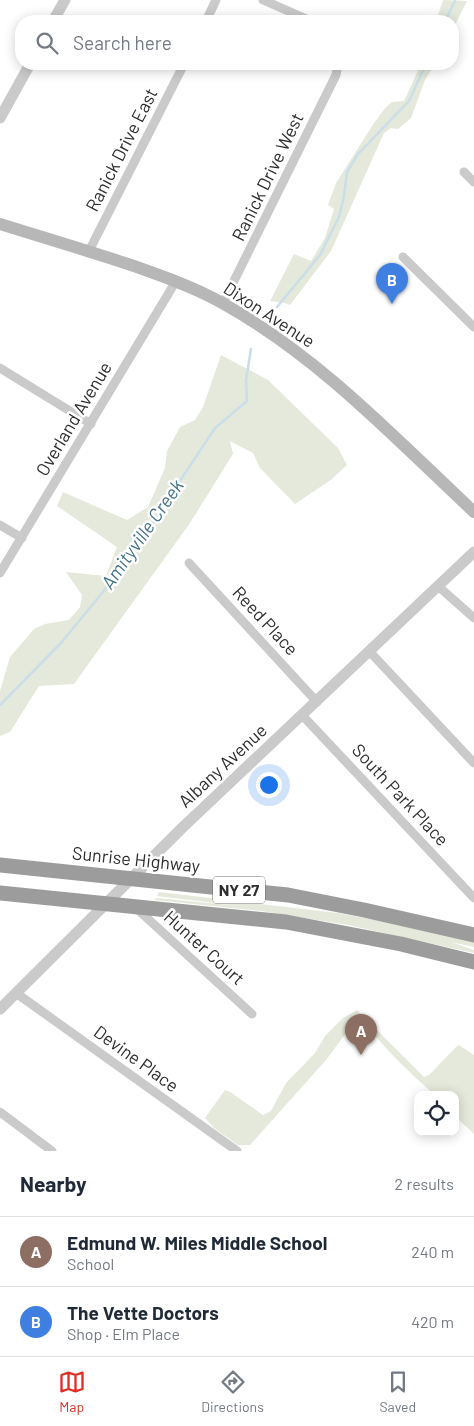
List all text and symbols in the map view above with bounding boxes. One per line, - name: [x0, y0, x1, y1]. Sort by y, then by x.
- search box: [15, 15, 459, 70]
- icon: search: [33, 29, 61, 57]
- text: Search here: [73, 31, 172, 54]
- street label: Ranick Drive East: [81, 84, 162, 215]
- street label: Ranick Drive West: [227, 109, 308, 244]
- pin: B: [376, 263, 408, 304]
- street label: Dixon Avenue: [220, 277, 319, 352]
- street label: Overland Avenue: [30, 357, 116, 479]
- water label: Amityville Creek: [95, 474, 188, 593]
- street label: Reed Place: [228, 581, 303, 659]
- street label: Albany Avenue: [174, 719, 271, 812]
- street label: South Park Place: [348, 739, 454, 850]
- your location: [256, 772, 282, 798]
- street label: Sunrise Highway: [71, 841, 201, 877]
- road number: NY 27: [213, 876, 265, 904]
- street label: Hunter Court: [160, 905, 250, 989]
- pin: A: [345, 1014, 377, 1055]
- street label: Devine Place: [90, 1020, 183, 1096]
- map controls: [414, 1091, 459, 1136]
- button: locate: [414, 1091, 459, 1136]
- text: Nearby: [20, 1171, 86, 1196]
- text: 2 results: [395, 1174, 454, 1193]
- text: Edmund W. Miles Middle School: [67, 1231, 327, 1254]
- text: A: [31, 1242, 41, 1261]
- text: 240 m: [411, 1242, 454, 1261]
- text: School: [67, 1254, 114, 1273]
- text: The Vette Doctors: [67, 1301, 219, 1324]
- text: B: [31, 1312, 41, 1331]
- text: 420 m: [411, 1312, 454, 1331]
- text: Shop · Elm Place: [67, 1324, 180, 1343]
- tab: Map: [58, 1368, 86, 1415]
- tab: Directions: [201, 1368, 264, 1415]
- tab: Saved: [379, 1368, 416, 1415]

